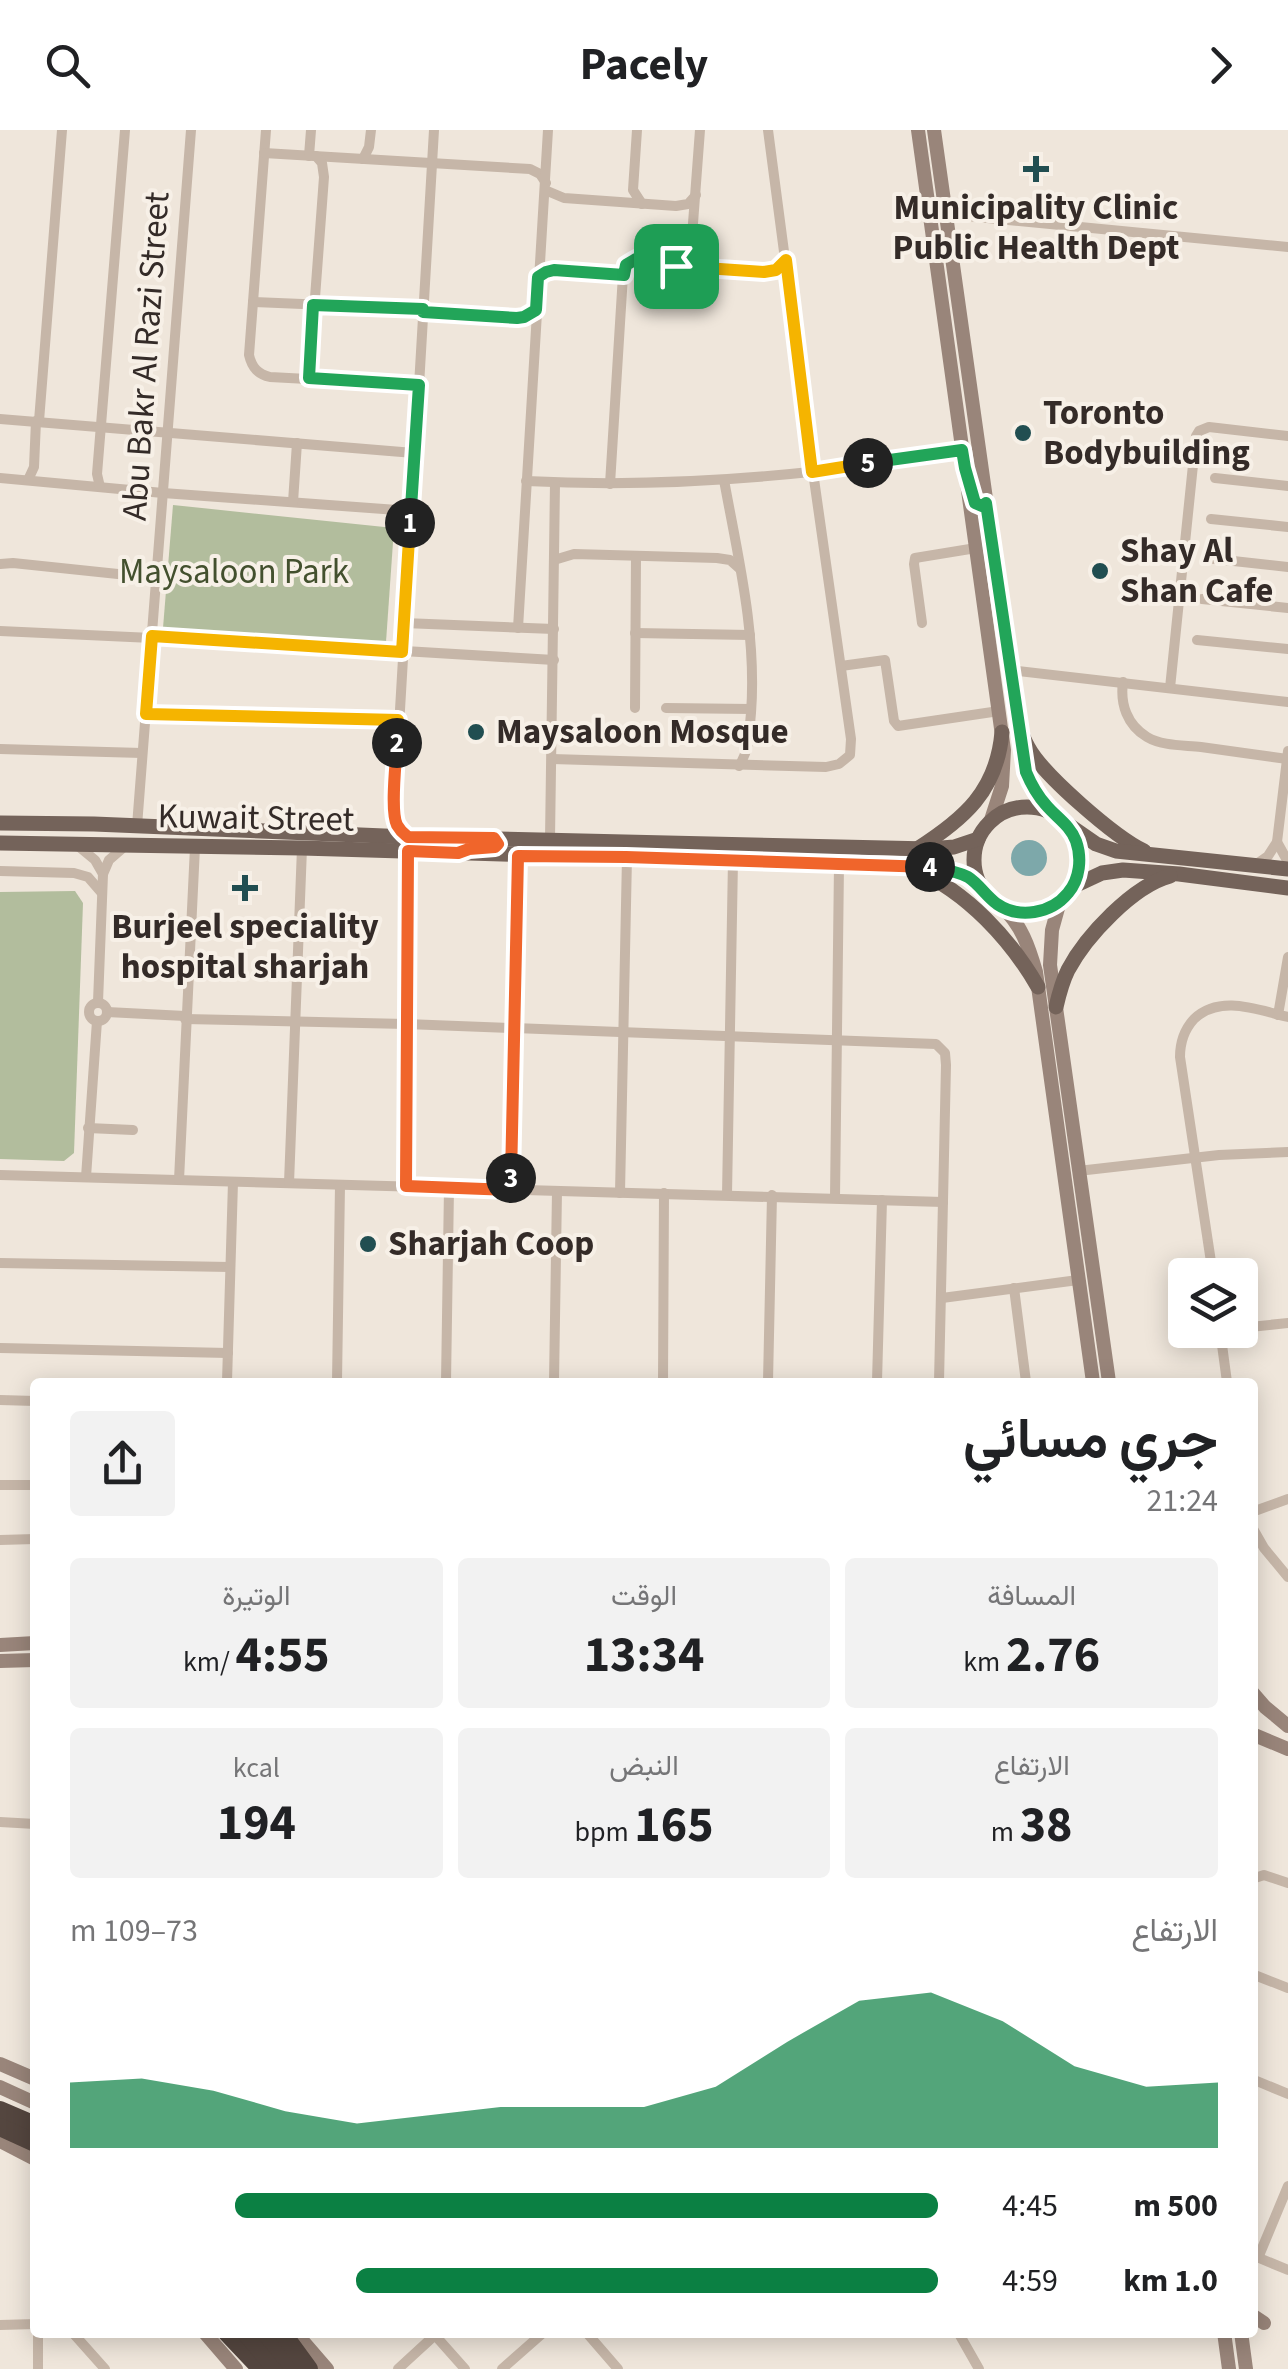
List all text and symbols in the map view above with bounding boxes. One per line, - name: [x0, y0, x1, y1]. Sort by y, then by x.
- text: Pacely: [580, 33, 708, 97]
- icon: search: [40, 38, 95, 93]
- icon: forward: [1193, 38, 1248, 93]
- marker: Municipality Clinic Public Health Dept: [1023, 156, 1049, 182]
- place label: Municipality Clinic Public Health Dept: [893, 183, 1179, 273]
- street label: Abu Bakr Al Razi Street: [110, 190, 182, 522]
- pin: [634, 224, 719, 309]
- icon: arrive: [649, 239, 704, 294]
- place label: Toronto Bodybuilding: [1043, 388, 1250, 478]
- marker: Toronto Bodybuilding: [1012, 422, 1034, 444]
- pin: 5: [843, 438, 893, 488]
- text: 5: [861, 443, 875, 483]
- pin: 1: [385, 498, 435, 548]
- text: 1: [403, 503, 417, 543]
- place label: Shay Al Shan Cafe: [1120, 526, 1273, 616]
- park label: Maysaloon Park: [119, 547, 350, 597]
- marker: Shay Al Shan Cafe: [1089, 560, 1111, 582]
- place label: Maysaloon Mosque: [496, 707, 789, 757]
- pin: 2: [372, 718, 422, 768]
- marker: Maysaloon Mosque: [465, 721, 487, 743]
- text: 2: [390, 723, 404, 763]
- street label: Kuwait Street: [157, 791, 355, 845]
- pin: 4: [905, 842, 955, 892]
- text: 4: [923, 847, 937, 887]
- marker: Burjeel speciality hospital sharjah: [232, 875, 258, 901]
- place label: Burjeel speciality hospital sharjah: [111, 902, 379, 992]
- pin: 3: [486, 1153, 536, 1203]
- text: 3: [504, 1158, 518, 1198]
- place label: Sharjah Coop: [388, 1219, 594, 1269]
- marker: Sharjah Coop: [357, 1233, 379, 1255]
- map controls: [1168, 1258, 1258, 1348]
- button: layers: [1168, 1258, 1258, 1348]
- text: جري مسائي: [963, 1401, 1218, 1479]
- button: share: [70, 1411, 175, 1516]
- text: 21:24: [1146, 1478, 1218, 1524]
- text: الوتيرة: [222, 1576, 291, 1616]
- text: الوقت: [611, 1576, 677, 1616]
- text: المسافة: [987, 1576, 1076, 1616]
- text: 4:55: [235, 1620, 330, 1691]
- text: 13:34: [584, 1620, 704, 1691]
- text: 2.76: [1006, 1620, 1100, 1691]
- text: /km: [183, 1642, 235, 1682]
- text: km: [963, 1642, 1006, 1682]
- text: النبض: [609, 1746, 679, 1786]
- text: الارتفاع: [994, 1746, 1070, 1786]
- text: kcal: [233, 1748, 280, 1788]
- text: 194: [217, 1788, 296, 1859]
- text: 165: [634, 1790, 714, 1861]
- text: 38: [1020, 1790, 1072, 1861]
- text: bpm: [574, 1812, 634, 1852]
- text: m: [991, 1812, 1020, 1852]
- text: 73–109 m: [70, 1908, 198, 1954]
- text: الارتفاع: [1131, 1908, 1218, 1954]
- text: 4:45: [1002, 2183, 1058, 2229]
- text: 500 m: [1133, 2183, 1218, 2229]
- text: 4:59: [1002, 2258, 1058, 2304]
- text: 1.0 km: [1123, 2258, 1218, 2304]

